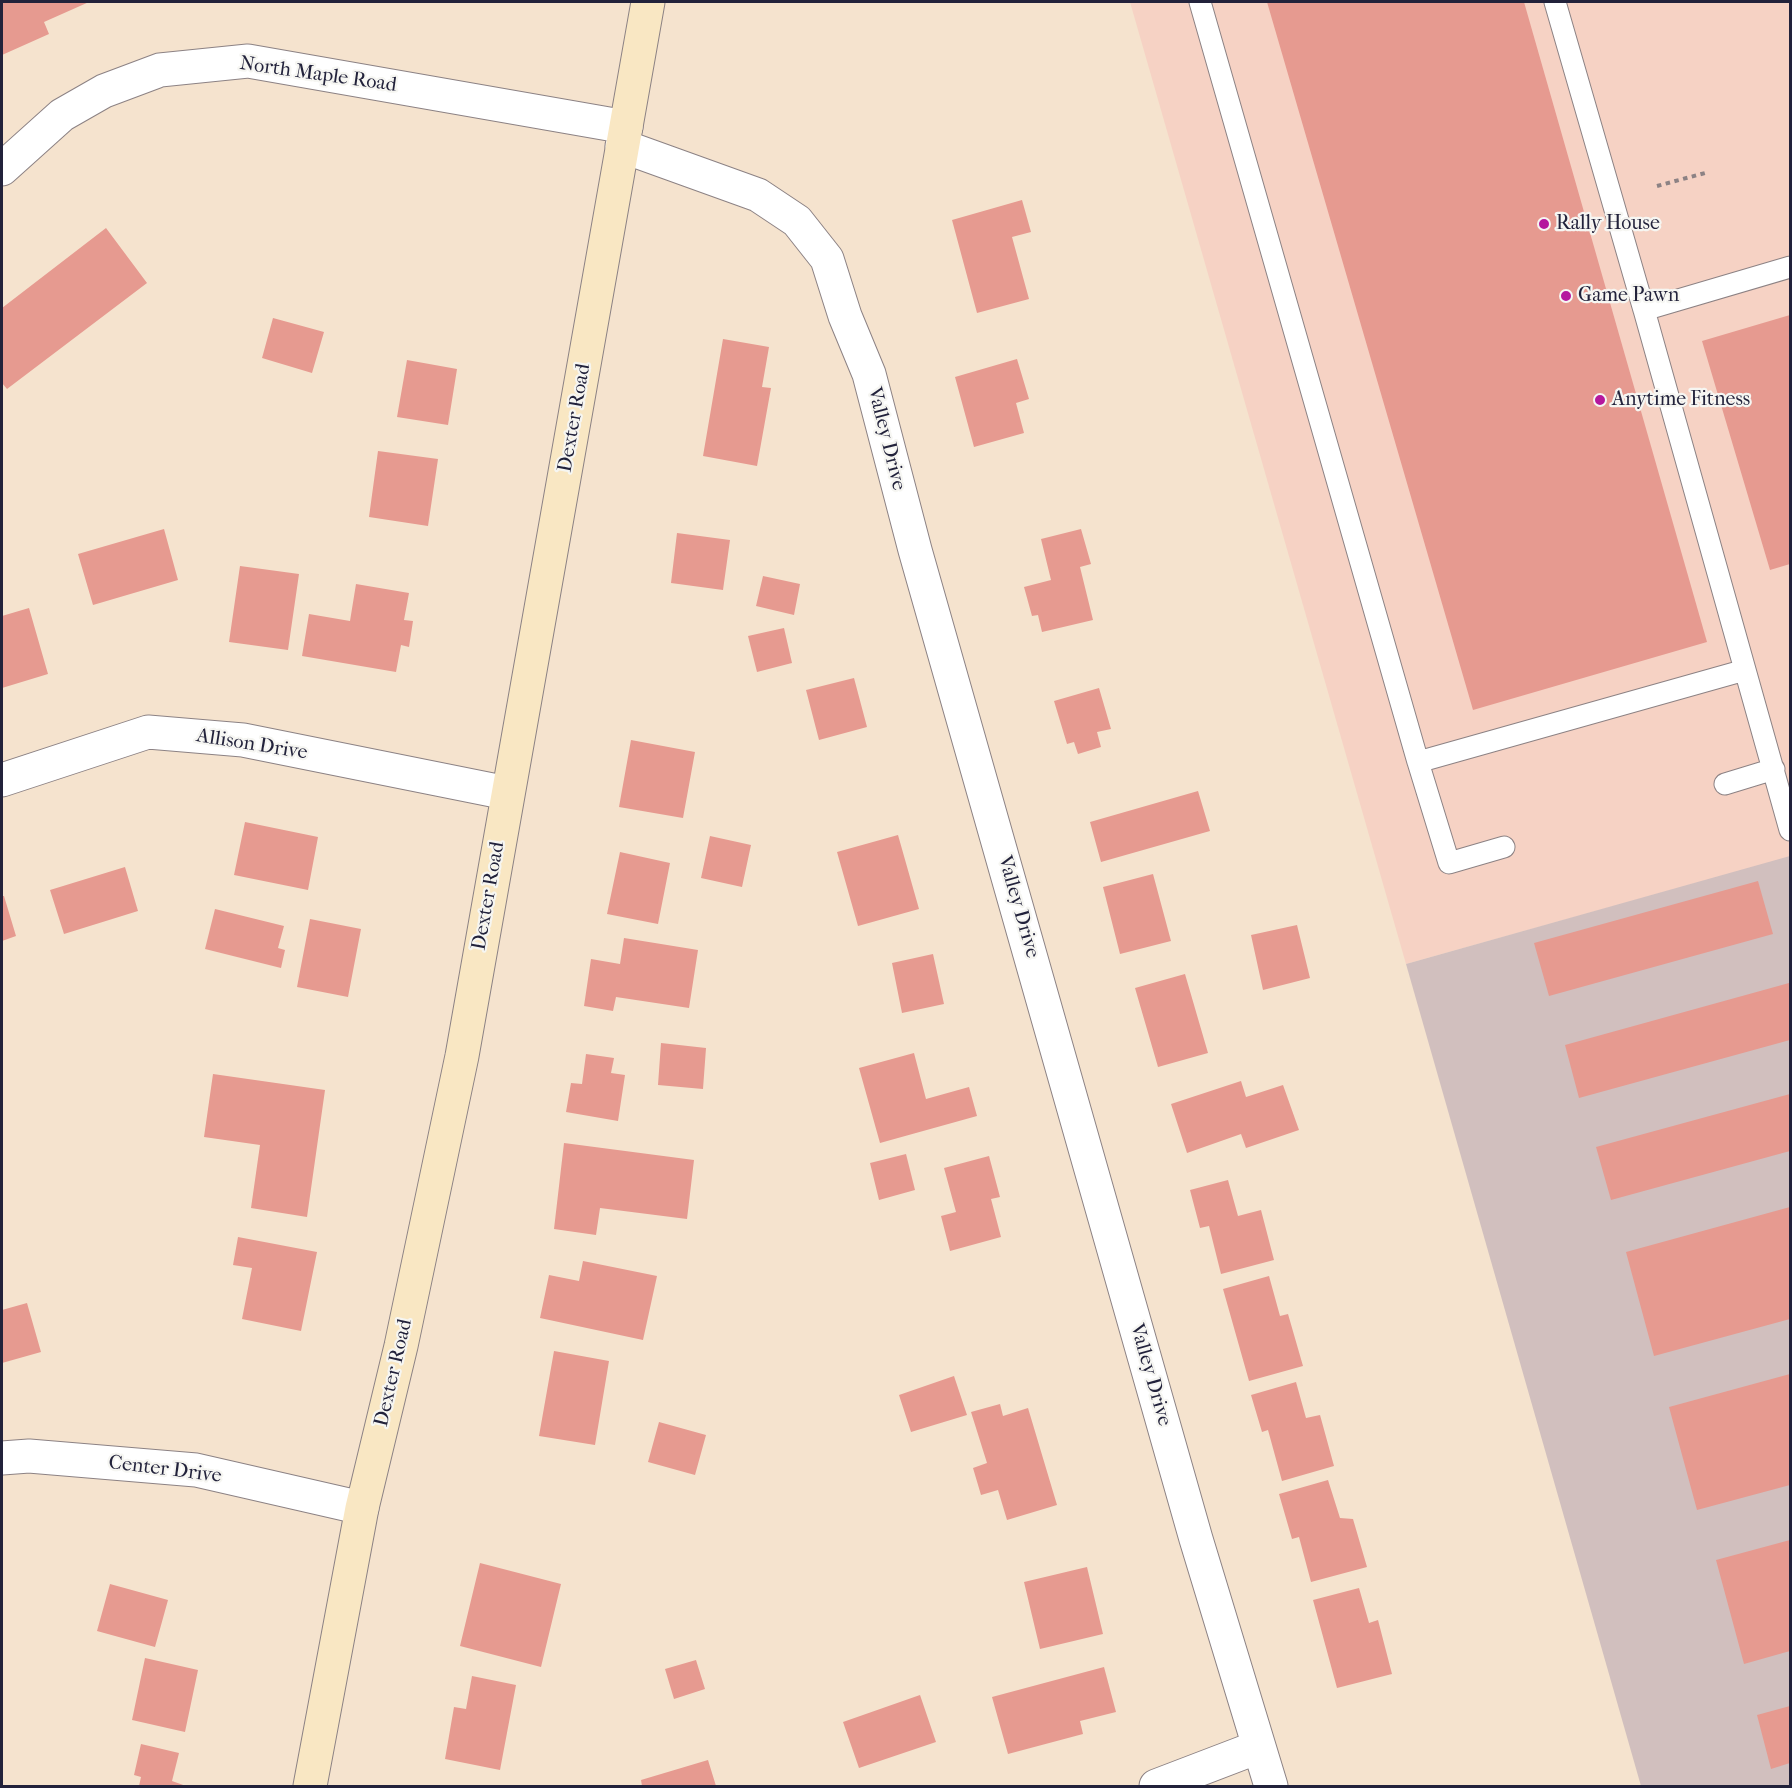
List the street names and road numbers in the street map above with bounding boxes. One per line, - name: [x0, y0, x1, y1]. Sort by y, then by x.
- street label: North Maple Road: [238, 52, 398, 98]
- street label: Dexter Road: [554, 362, 596, 474]
- street label: Valley Drive: [862, 385, 910, 493]
- street label: Allison Drive: [195, 724, 309, 766]
- street label: Dexter Road: [468, 840, 510, 952]
- street label: Valley Drive: [992, 853, 1044, 961]
- street label: Dexter Road: [370, 1317, 418, 1429]
- street label: Valley Drive: [1124, 1321, 1176, 1429]
- street label: Center Drive: [107, 1451, 223, 1489]

